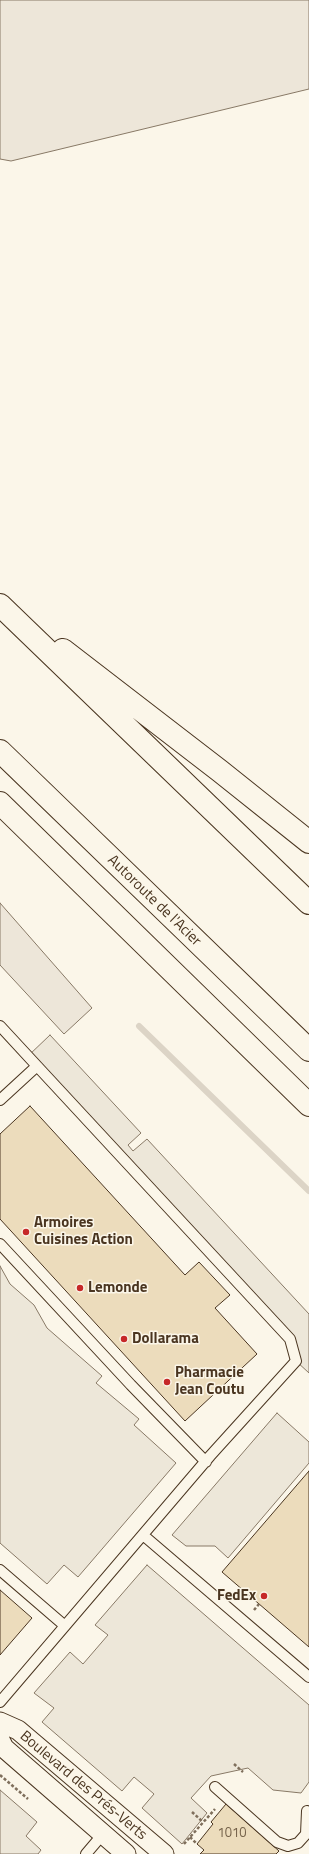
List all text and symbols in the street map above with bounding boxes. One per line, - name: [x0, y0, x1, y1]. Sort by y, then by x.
- street label: Autoroute de l'Acier: [103, 852, 205, 950]
- place label: Armoires Cuisines Action: [34, 1214, 133, 1249]
- marker: Armoires Cuisines Action: [21, 1227, 31, 1237]
- place label: Lemonde: [88, 1279, 147, 1297]
- marker: Lemonde: [75, 1283, 85, 1293]
- place label: Dollarama: [132, 1330, 199, 1348]
- marker: Dollarama: [119, 1334, 129, 1344]
- place label: Pharmacie Jean Coutu: [175, 1364, 244, 1399]
- marker: Pharmacie Jean Coutu: [162, 1377, 172, 1387]
- place label: FedEx: [217, 1587, 256, 1605]
- marker: FedEx: [259, 1591, 269, 1601]
- street label: Boulevard des Prés-Verts: [16, 1728, 150, 1844]
- house number: 1010: [217, 1826, 247, 1842]

